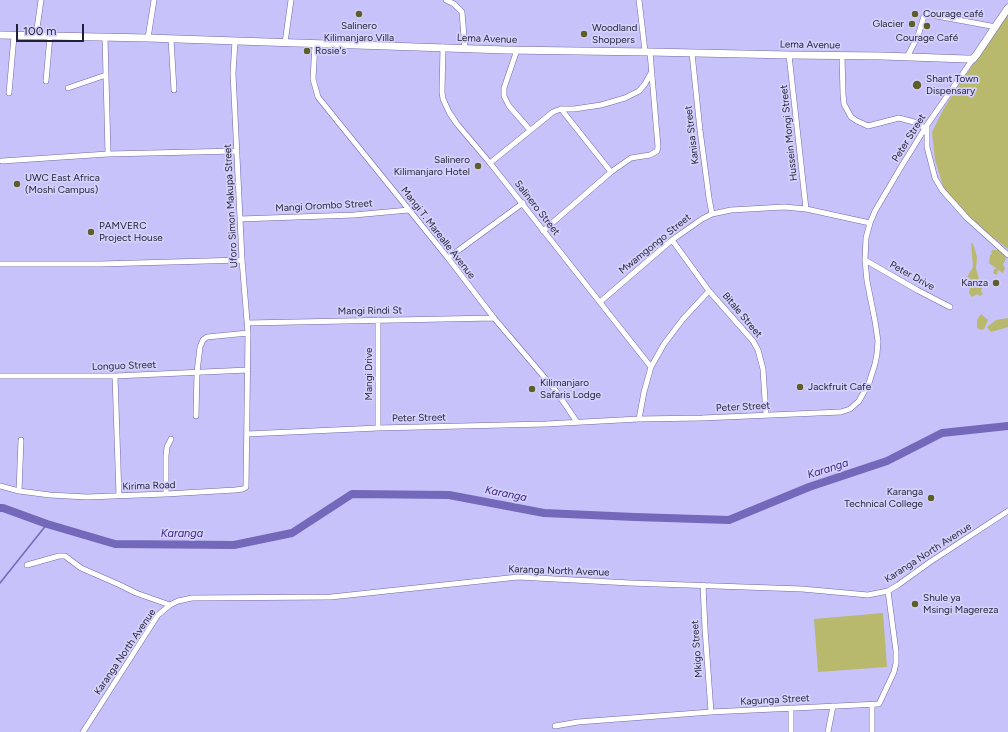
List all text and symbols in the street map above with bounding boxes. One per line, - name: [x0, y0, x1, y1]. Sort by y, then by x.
- place label: Courage café: [923, 8, 984, 20]
- marker: Salinero Kilimanjaro Villa: [354, 9, 364, 19]
- marker: Courage café: [910, 9, 920, 19]
- scale bar: [18, 16, 86, 42]
- place label: Glacier: [873, 18, 904, 30]
- marker: Glacier: [907, 19, 917, 29]
- place label: Salinero Kilimanjaro Villa: [324, 20, 394, 44]
- marker: Courage Café: [922, 21, 932, 31]
- place label: Woodland Shoppers: [592, 22, 637, 46]
- text: 100 m: [23, 24, 57, 38]
- marker: Woodland Shoppers: [579, 29, 589, 39]
- street label: Lema Avenue: [457, 32, 517, 46]
- place label: Courage Café: [896, 32, 958, 44]
- street label: Lema Avenue: [780, 38, 840, 52]
- place label: Rosie's: [315, 45, 346, 57]
- marker: Rosie's: [302, 46, 312, 56]
- place label: Shant Town Dispensary: [926, 73, 979, 96]
- marker: Shant Town Dispensary: [911, 79, 923, 91]
- street label: Hussein Mongi Street: [778, 84, 800, 182]
- street label: Kanisa Street: [682, 105, 702, 165]
- street label: Peter Street: [890, 112, 928, 164]
- street label: Uforo Simon Makupa Street: [222, 144, 240, 268]
- place label: Salinero Kilimanjaro Hotel: [394, 154, 470, 178]
- marker: Salinero Kilimanjaro Hotel: [473, 161, 483, 171]
- place label: UWC East Africa (Moshi Campus): [25, 172, 100, 196]
- street label: Salinero Street: [512, 178, 562, 238]
- marker: UWC East Africa (Moshi Campus): [12, 179, 22, 189]
- street label: Mangi T. Marealle Avenue: [398, 185, 478, 281]
- street label: Mangi Orombo Street: [275, 197, 373, 215]
- street label: Mwamgongo Street: [617, 211, 693, 277]
- place label: PAMVERC Project House: [99, 220, 163, 244]
- marker: PAMVERC Project House: [86, 227, 96, 237]
- street label: Peter Drive: [888, 259, 936, 293]
- place label: Kanza: [961, 277, 988, 289]
- marker: Kanza: [991, 278, 1001, 288]
- street label: Bitale Street: [720, 290, 764, 340]
- street label: Mangi Rindi St: [338, 304, 402, 318]
- street label: Mangi Drive: [363, 348, 375, 400]
- street label: Longuo Street: [92, 359, 156, 373]
- place label: Kilimanjaro Safaris Lodge: [540, 377, 601, 400]
- place label: Jackfruit Cafe: [808, 381, 871, 393]
- marker: Jackfruit Cafe: [795, 382, 805, 392]
- marker: Kilimanjaro Safaris Lodge: [527, 384, 537, 394]
- street label: Peter Street: [716, 400, 770, 414]
- street label: Peter Street: [392, 412, 446, 424]
- water label: Karanga: [806, 456, 850, 482]
- street label: Kirima Road: [122, 479, 176, 493]
- water label: Karanga: [484, 483, 528, 505]
- place label: Karanga Technical College: [844, 486, 923, 510]
- marker: Karanga Technical College: [926, 493, 936, 503]
- street label: Karanga North Avenue: [882, 520, 974, 586]
- water label: Karanga: [161, 527, 203, 541]
- street label: Karanga North Avenue: [508, 563, 610, 579]
- place label: Shule ya Msingi Magereza: [923, 592, 998, 616]
- marker: Shule ya Msingi Magereza: [910, 599, 920, 609]
- street label: Karanga North Avenue: [92, 607, 158, 697]
- street label: Mkigo Street: [689, 620, 705, 678]
- street label: Kagunga Street: [740, 692, 810, 708]

